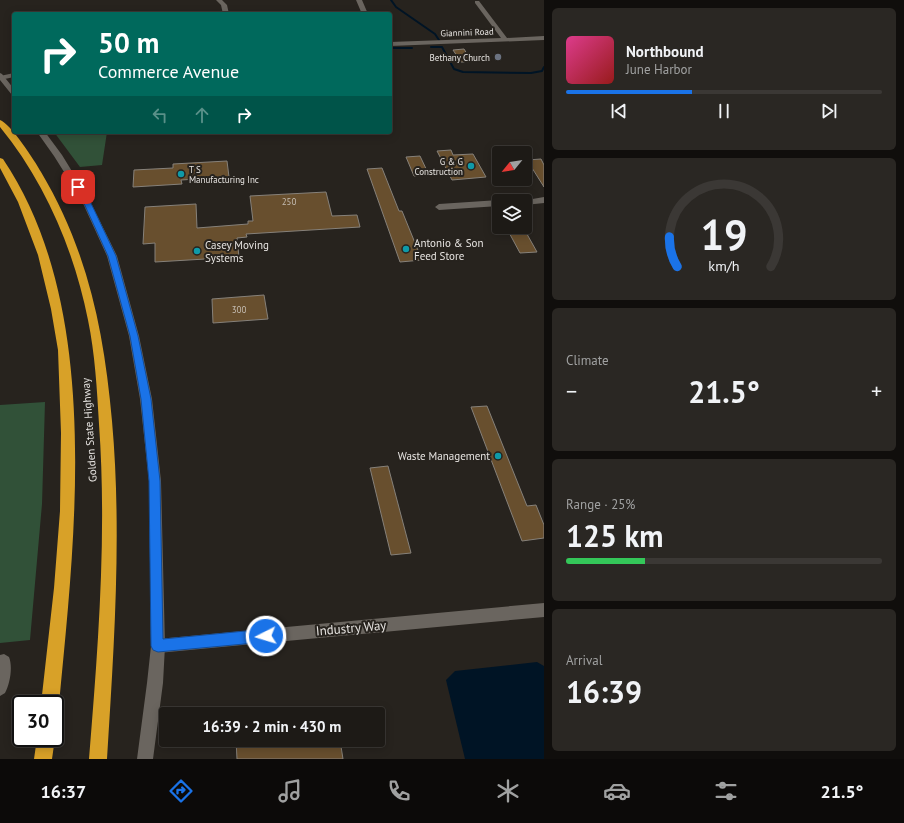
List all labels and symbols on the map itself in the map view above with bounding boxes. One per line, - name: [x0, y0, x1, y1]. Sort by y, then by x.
- street label: Giannini Road: [440, 26, 494, 38]
- place label: Bethany Church: [430, 52, 490, 63]
- marker: Bethany Church: [493, 52, 503, 62]
- north arrow: [492, 146, 532, 186]
- place label: G & G Construction: [414, 156, 463, 177]
- marker: G & G Construction: [466, 161, 476, 171]
- place label: T S Manufacturing Inc: [189, 164, 259, 185]
- marker: T S Manufacturing Inc: [176, 169, 186, 179]
- pin: [61, 170, 95, 204]
- house number: 250: [282, 196, 296, 207]
- place label: Antonio & Son Feed Store: [414, 236, 483, 263]
- place label: Casey Moving Systems: [205, 238, 269, 265]
- marker: Antonio & Son Feed Store: [401, 244, 411, 254]
- marker: Casey Moving Systems: [192, 246, 202, 256]
- house number: 300: [232, 304, 246, 315]
- street label: Golden State Highway: [78, 377, 100, 483]
- place label: Waste Management: [398, 449, 490, 463]
- marker: Waste Management: [493, 451, 503, 461]
- position arrow: [245, 615, 287, 657]
- street label: Industry Way: [315, 616, 387, 640]
- speed limit sign: 30: [12, 695, 64, 747]

